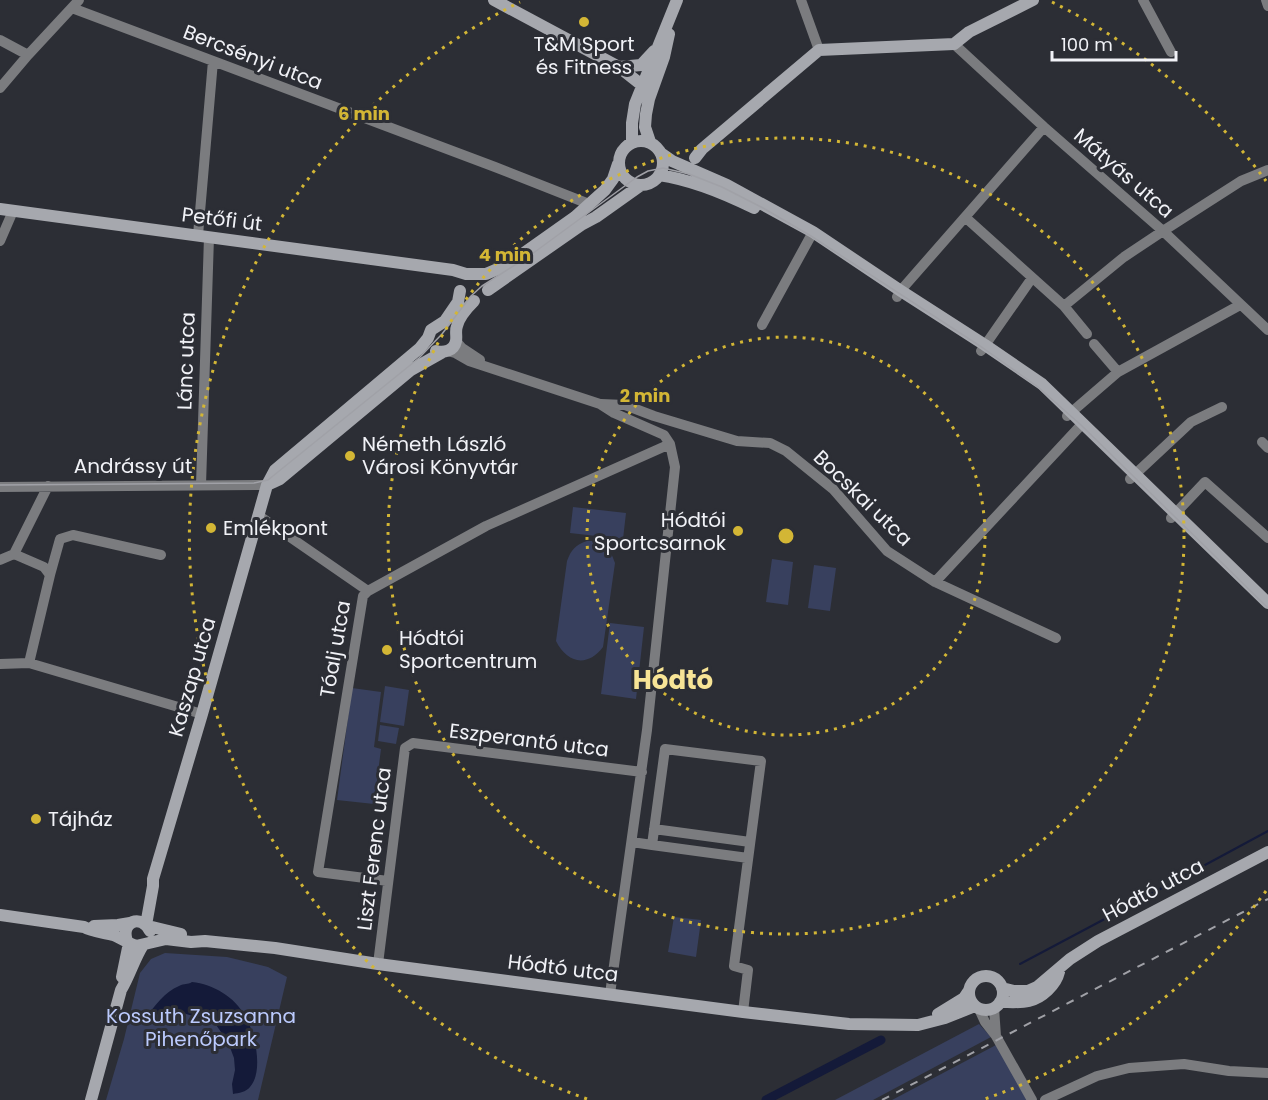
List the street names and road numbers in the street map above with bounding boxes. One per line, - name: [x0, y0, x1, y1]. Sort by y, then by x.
- street label: Bercsényi utca: [179, 18, 327, 96]
- street label: Mátyás utca: [1068, 122, 1180, 224]
- street label: Petőfi út: [180, 200, 264, 238]
- street label: Lánc utca: [170, 311, 202, 411]
- street label: Bocskai utca: [807, 444, 919, 552]
- street label: Andrássy út: [74, 452, 192, 480]
- street label: Tóalj utca: [313, 598, 357, 700]
- street label: Kaszap utca: [162, 614, 222, 740]
- street label: Eszperantó utca: [448, 716, 610, 764]
- street label: Liszt Ferenc utca: [350, 766, 398, 932]
- street label: Hódtó utca: [1097, 852, 1209, 928]
- street label: Hódtó utca: [506, 947, 620, 989]

